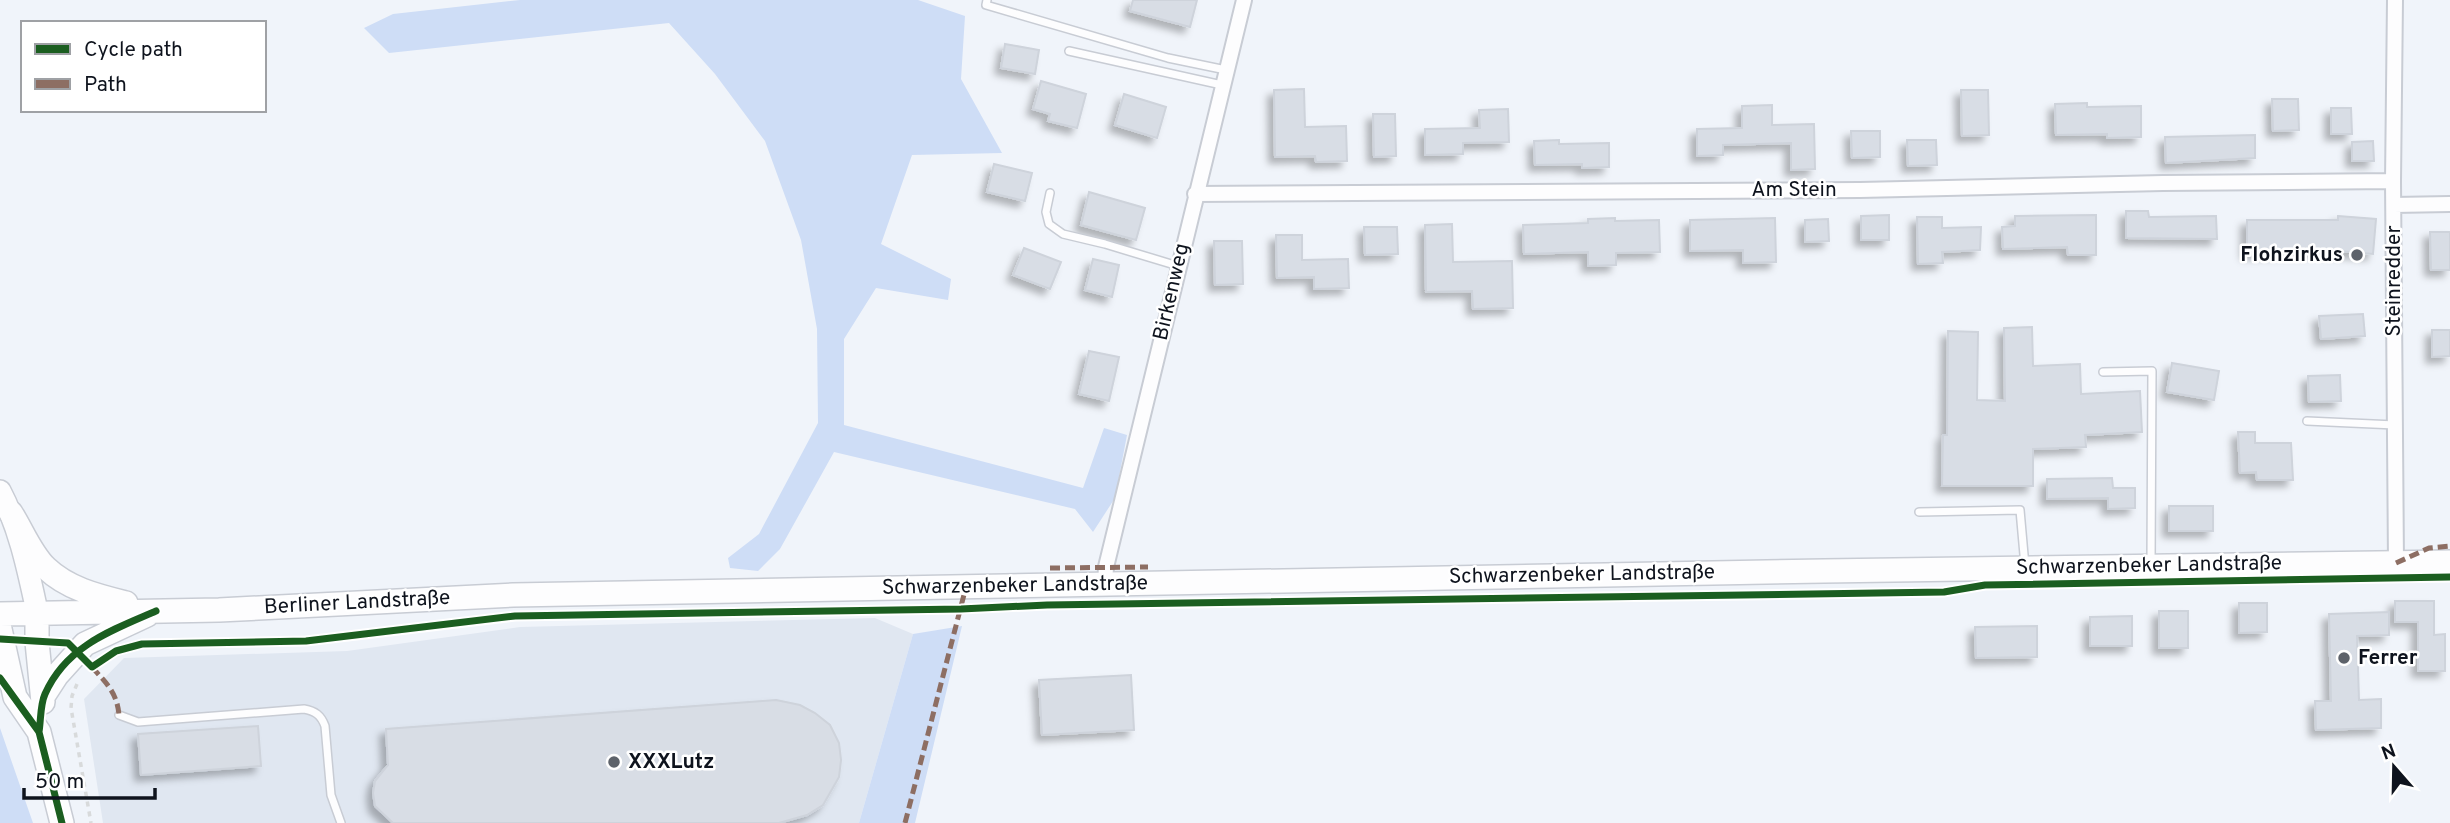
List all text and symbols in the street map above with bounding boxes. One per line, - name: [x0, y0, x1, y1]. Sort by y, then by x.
- legend: [21, 21, 266, 112]
- text: Cycle path: [84, 37, 183, 64]
- text: Path: [84, 72, 127, 99]
- street label: Am Stein: [1751, 177, 1837, 204]
- street label: Steinredder: [2381, 225, 2408, 337]
- street label: Birkenweg: [1148, 241, 1196, 343]
- place label: Flohzirkus: [2240, 242, 2343, 269]
- marker: Flohzirkus: [2349, 247, 2365, 263]
- street label: Schwarzenbeker Landstraße: [2016, 550, 2282, 582]
- street label: Schwarzenbeker Landstraße: [1449, 559, 1715, 591]
- street label: Schwarzenbeker Landstraße: [882, 570, 1148, 602]
- street label: Berliner Landstraße: [263, 585, 451, 621]
- place label: Ferrer: [2358, 645, 2418, 672]
- marker: Ferrer: [2336, 650, 2352, 666]
- north arrow: [2359, 732, 2429, 802]
- text: N: [2378, 739, 2399, 767]
- place label: XXXLutz: [628, 749, 714, 776]
- marker: XXXLutz: [606, 754, 622, 770]
- scale bar: [24, 756, 156, 800]
- text: 50 m: [35, 769, 84, 796]

